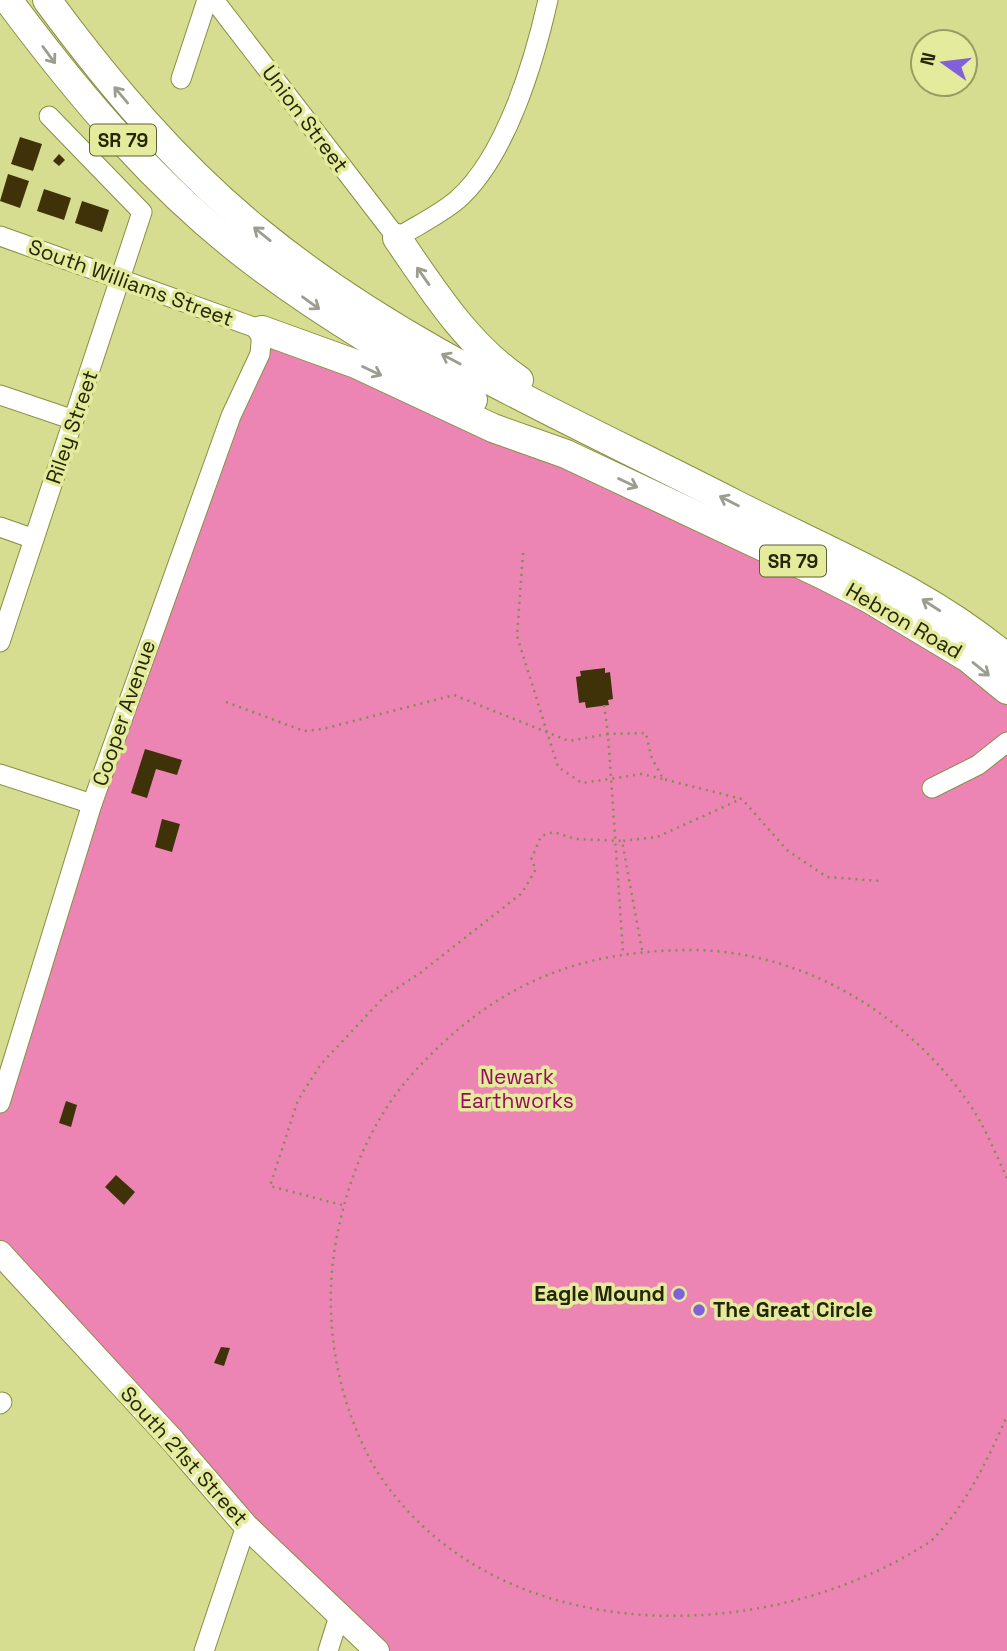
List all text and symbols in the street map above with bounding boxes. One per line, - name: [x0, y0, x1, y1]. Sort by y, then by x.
- north arrow: [909, 28, 979, 98]
- one-way arrow: [41, 45, 56, 64]
- text: N: [914, 50, 942, 68]
- street label: Union Street: [256, 60, 355, 178]
- one-way arrow: [113, 86, 129, 104]
- road number: SR 79: [90, 124, 156, 156]
- one-way arrow: [253, 226, 271, 242]
- street label: South Williams Street: [25, 233, 237, 332]
- one-way arrow: [416, 267, 430, 286]
- one-way arrow: [301, 296, 320, 311]
- one-way arrow: [441, 351, 462, 365]
- one-way arrow: [361, 365, 382, 379]
- street label: Riley Street: [39, 366, 104, 487]
- one-way arrow: [617, 477, 638, 490]
- one-way arrow: [719, 493, 740, 507]
- road number: SR 79: [760, 546, 826, 576]
- street label: Hebron Road: [841, 576, 967, 665]
- one-way arrow: [922, 598, 941, 612]
- street label: Cooper Avenue: [86, 636, 161, 789]
- one-way arrow: [971, 661, 989, 676]
- park label: Newark Earthworks: [460, 1063, 574, 1114]
- place label: Eagle Mound: [534, 1280, 665, 1307]
- marker: Eagle Mound: [671, 1286, 687, 1302]
- place label: The Great Circle: [713, 1296, 873, 1323]
- marker: The Great Circle: [691, 1302, 707, 1318]
- street label: South 21st Street: [115, 1380, 254, 1531]

